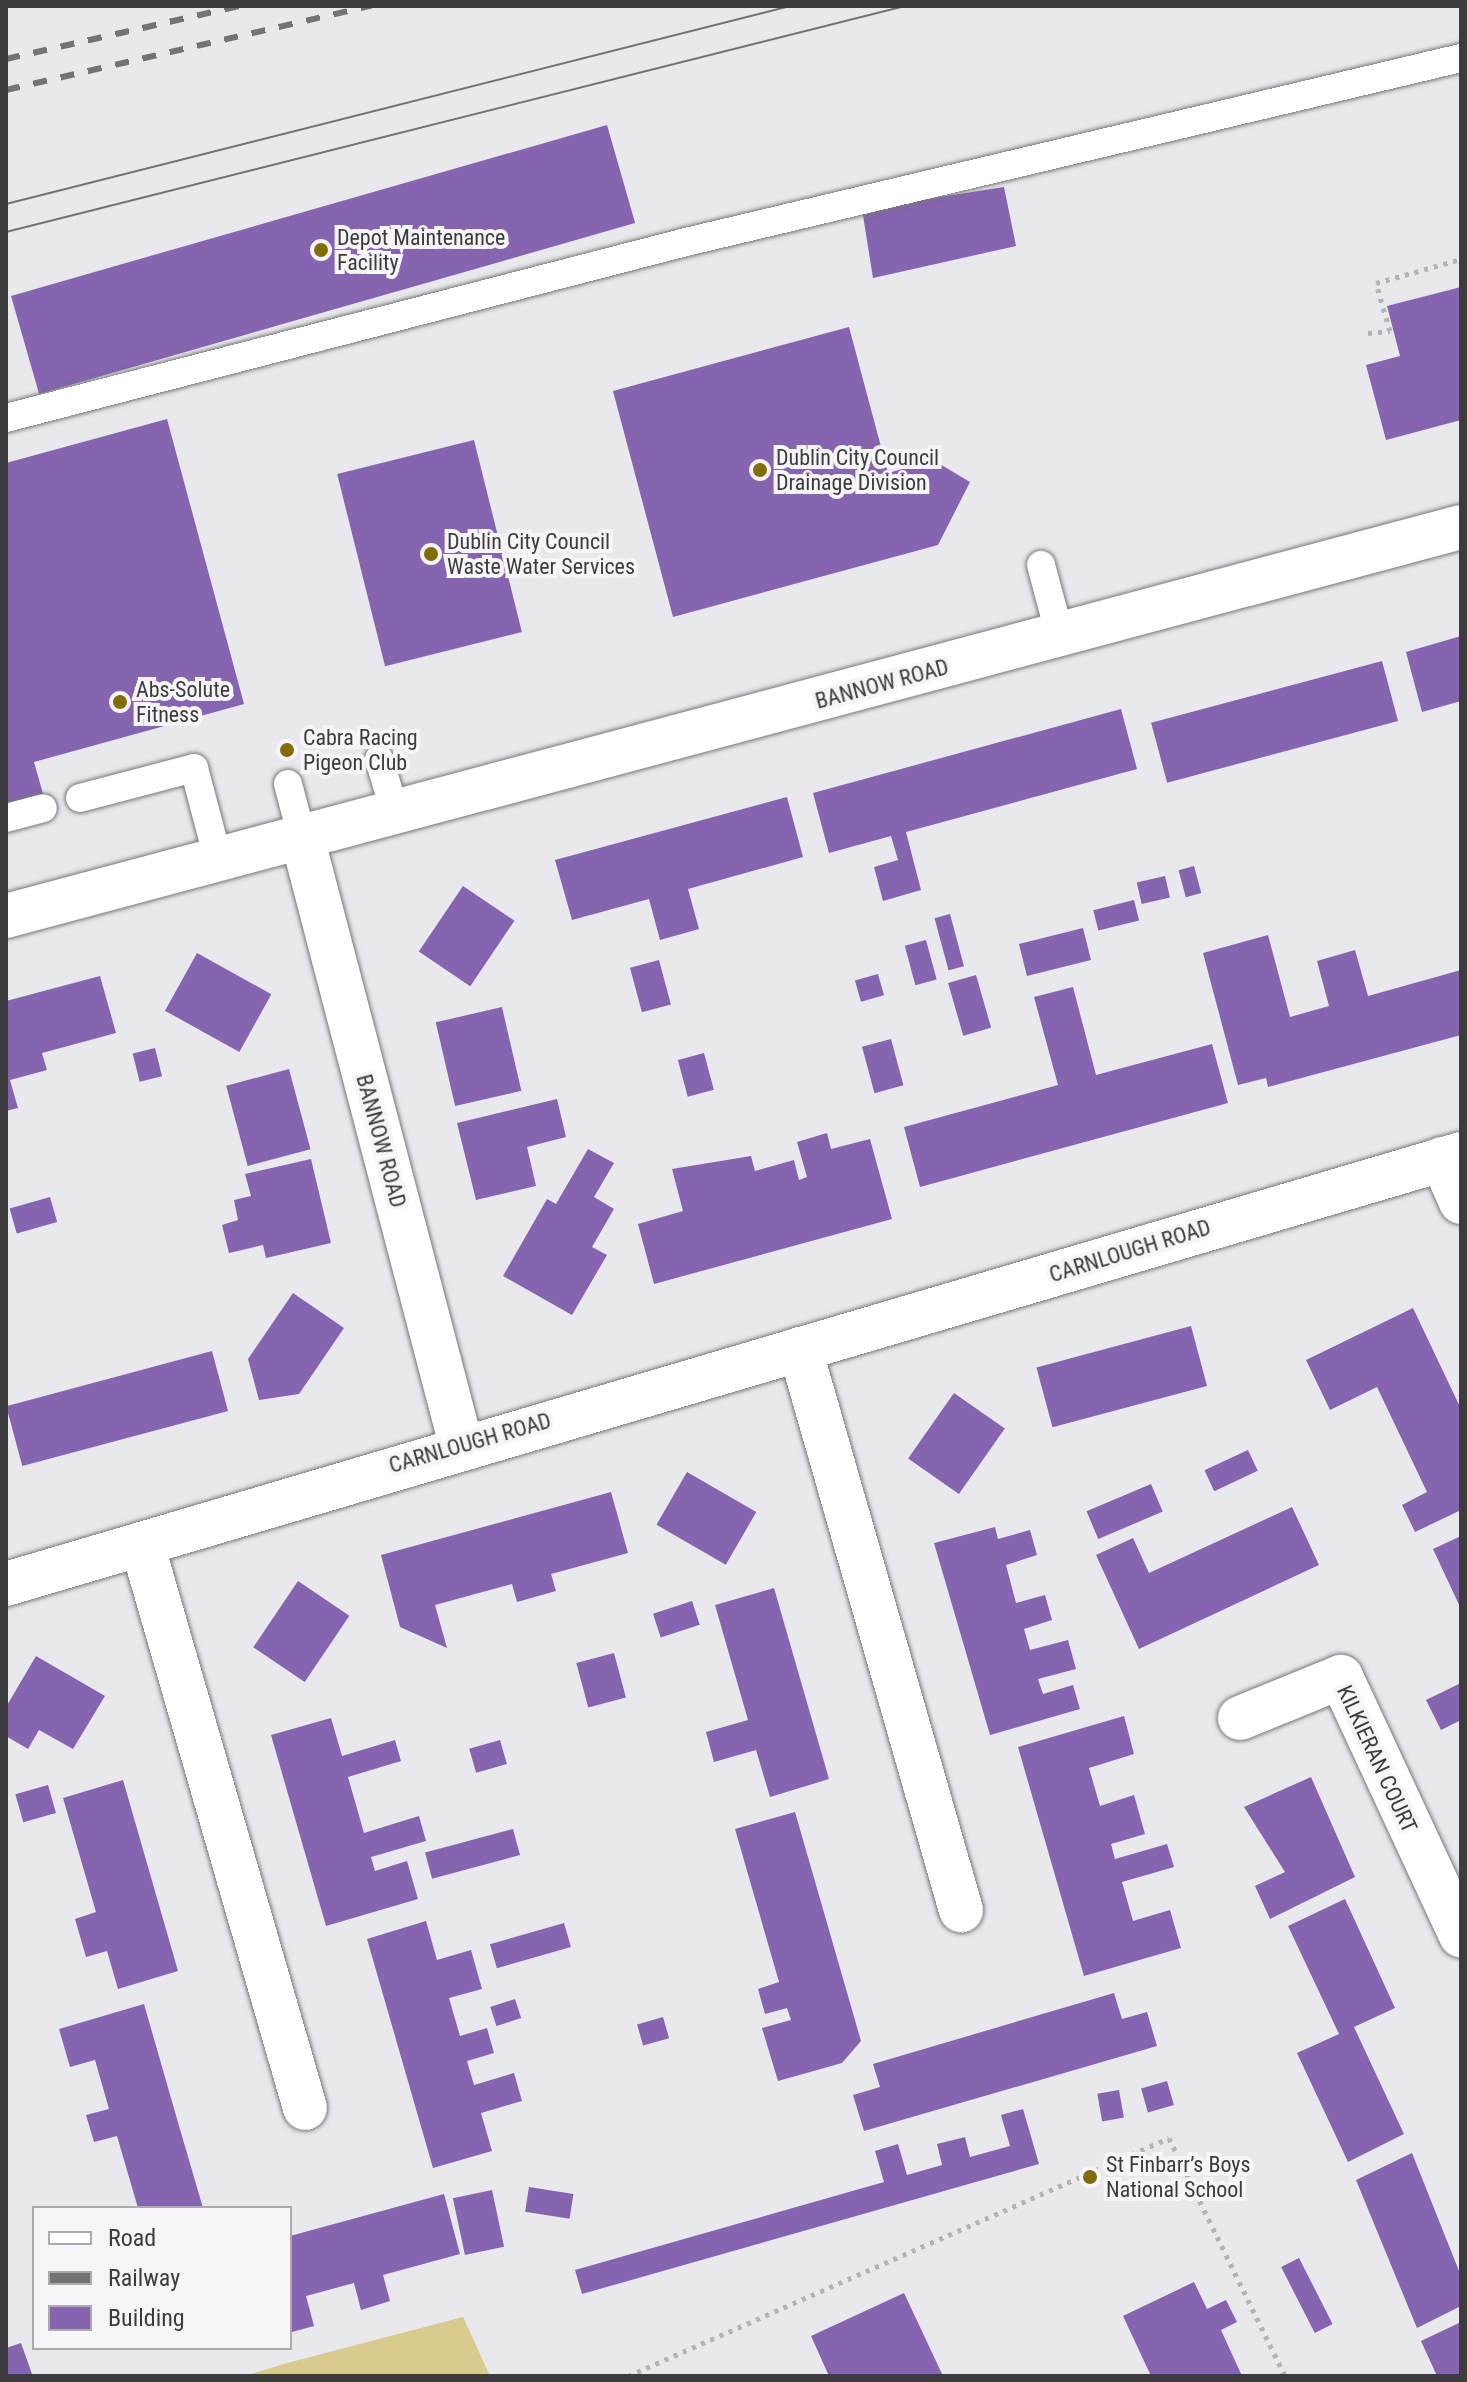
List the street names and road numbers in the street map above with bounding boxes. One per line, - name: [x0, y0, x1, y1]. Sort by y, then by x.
- street label: BANNOW ROAD: [812, 654, 952, 714]
- street label: BANNOW ROAD: [351, 1071, 411, 1211]
- street label: CARNLOUGH ROAD: [1046, 1214, 1214, 1288]
- street label: CARNLOUGH ROAD: [386, 1407, 554, 1479]
- street label: KILKIERAN COURT: [1331, 1681, 1423, 1837]

